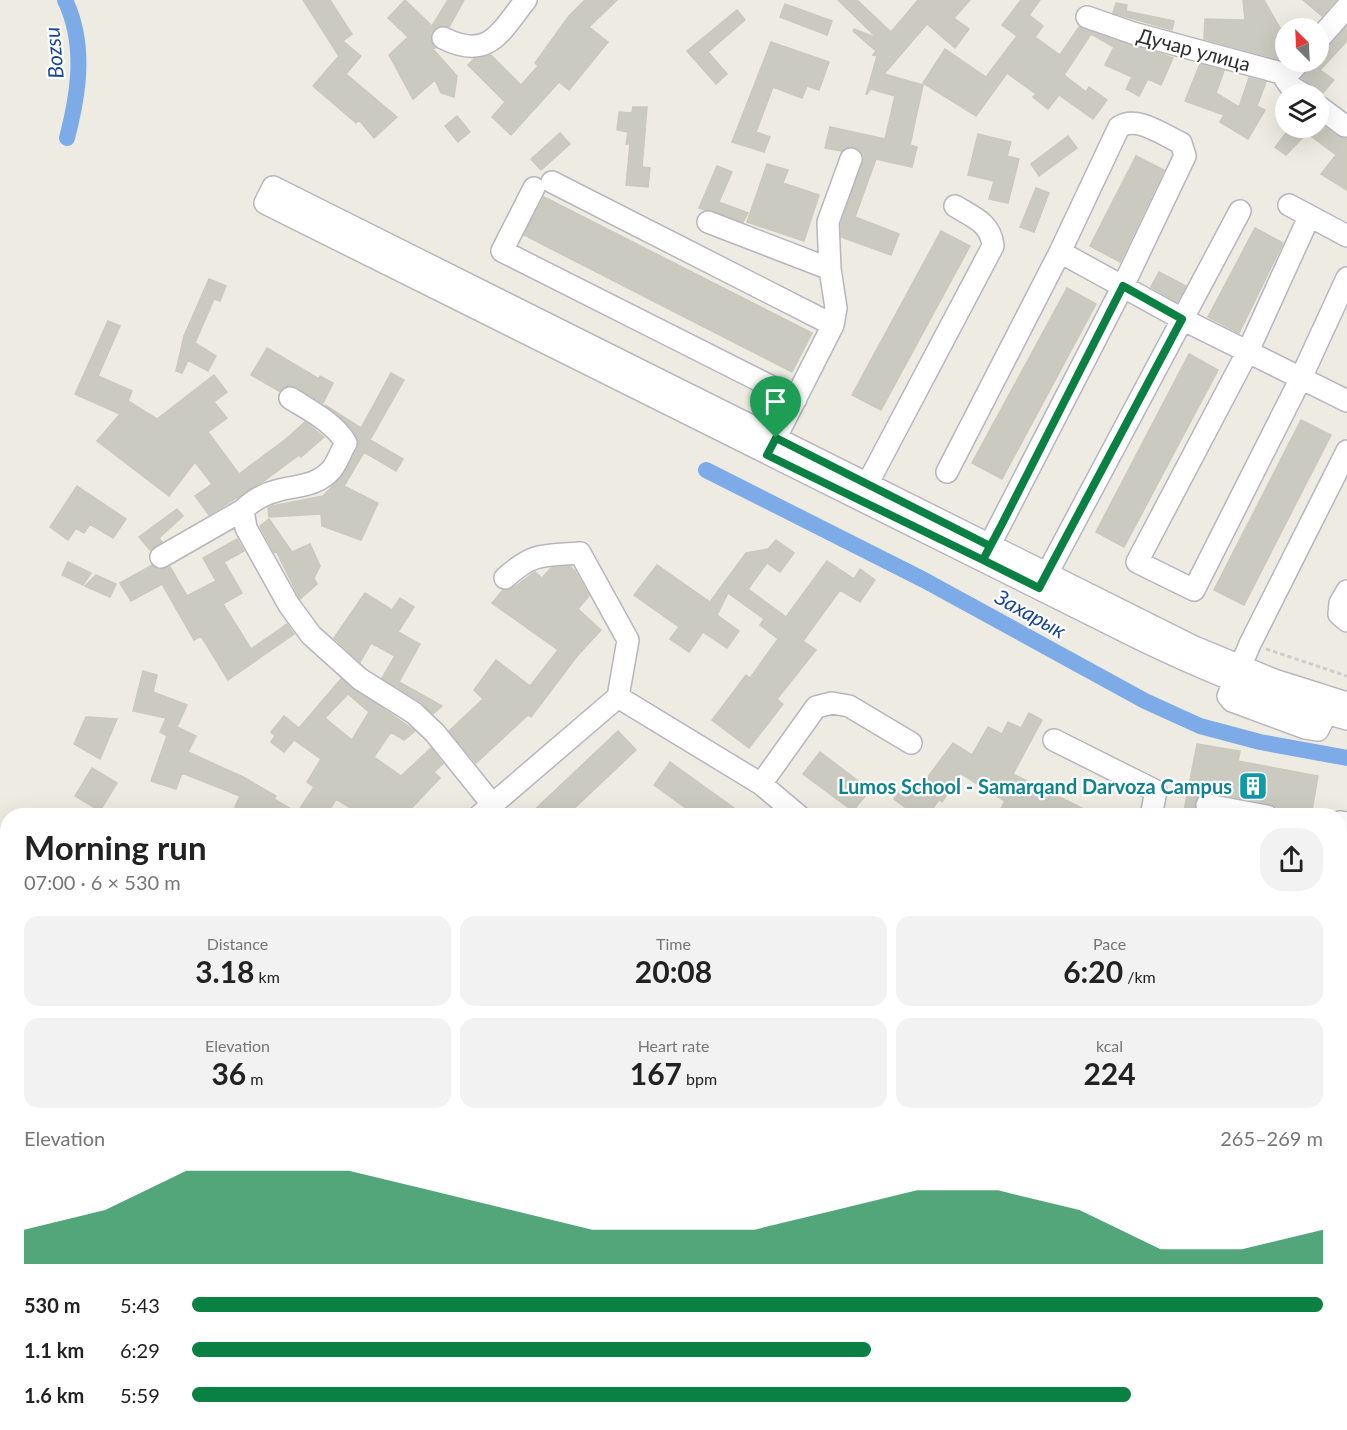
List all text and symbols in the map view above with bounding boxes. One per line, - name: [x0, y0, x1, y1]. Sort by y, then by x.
- north arrow: [1275, 18, 1329, 72]
- map controls: [1275, 18, 1329, 138]
- street label: Дучар улица: [1135, 22, 1253, 76]
- water label: Bozsu: [38, 26, 68, 80]
- button: layers: [1275, 84, 1329, 138]
- pin: [750, 376, 801, 438]
- icon: arrive: [759, 385, 792, 418]
- water label: Захарык: [991, 583, 1071, 643]
- building icon: Lumos School - Samarqand Darvoza Campus: [1237, 770, 1269, 802]
- place label: Lumos School - Samarqand Darvoza Campus: [838, 774, 1232, 798]
- text: Morning run: [24, 827, 207, 867]
- button: share: [1260, 828, 1323, 891]
- text: 07:00 · 6 × 530 m: [24, 870, 181, 894]
- text: Distance: [207, 934, 268, 953]
- text: Time: [656, 934, 691, 953]
- text: Pace: [1093, 934, 1126, 953]
- text: 3.18: [195, 953, 254, 989]
- text: 20:08: [635, 953, 712, 989]
- text: 6:20: [1063, 953, 1123, 989]
- text: km: [254, 967, 280, 986]
- text: /km: [1123, 967, 1156, 986]
- text: Elevation: [205, 1036, 270, 1055]
- text: Heart rate: [638, 1036, 709, 1055]
- text: kcal: [1096, 1036, 1123, 1055]
- text: 36: [211, 1055, 246, 1091]
- text: 167: [630, 1055, 682, 1091]
- text: 224: [1083, 1055, 1136, 1091]
- text: m: [246, 1069, 264, 1088]
- text: bpm: [682, 1069, 717, 1088]
- text: Elevation: [24, 1126, 105, 1150]
- text: 265–269 m: [1220, 1126, 1323, 1150]
- text: 530 m: [24, 1293, 80, 1317]
- text: 5:43: [120, 1293, 160, 1317]
- text: 1.1 km: [24, 1338, 84, 1362]
- text: 6:29: [120, 1338, 160, 1362]
- text: 1.6 km: [24, 1383, 84, 1407]
- text: 5:59: [120, 1383, 160, 1407]

